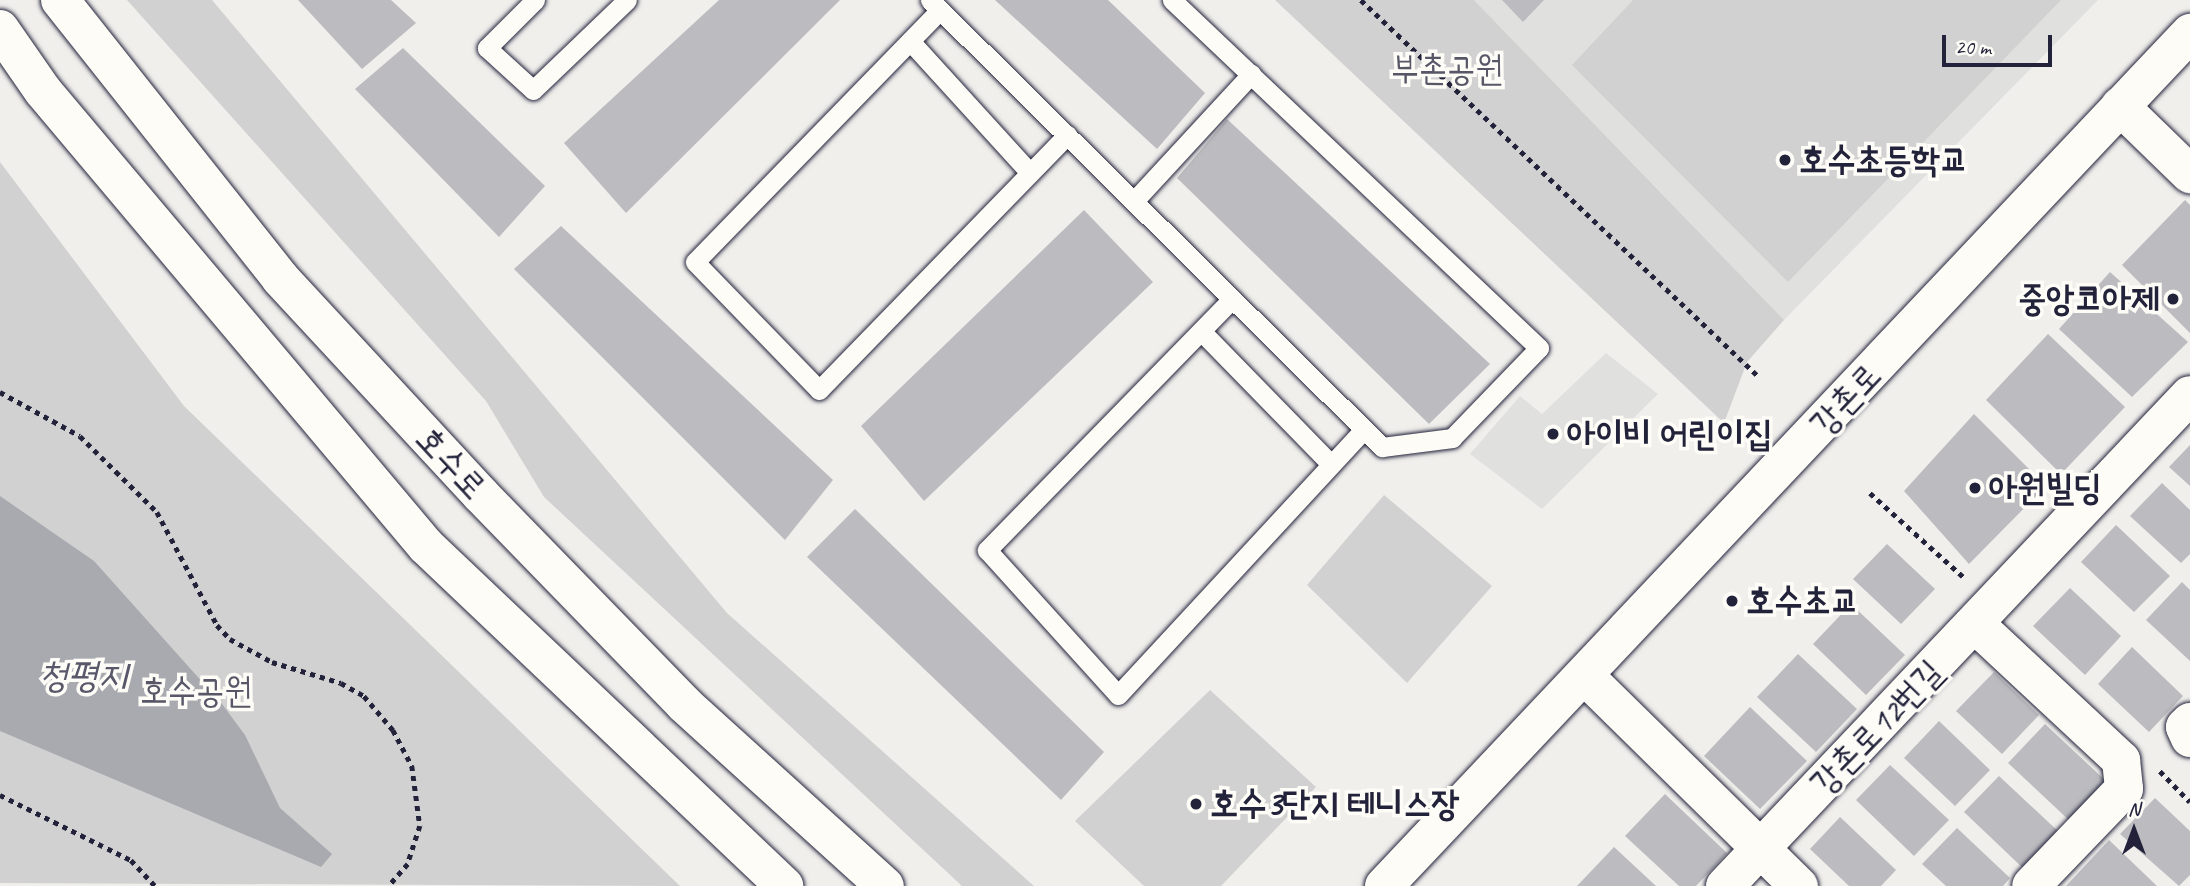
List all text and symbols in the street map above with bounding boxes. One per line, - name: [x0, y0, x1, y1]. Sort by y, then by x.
- scale bar: [1945, 21, 2055, 65]
- text: 20 m: [1955, 34, 1991, 60]
- park label: 부촌공원: [1391, 48, 1503, 90]
- place label: 호수초등학교: [1799, 139, 1968, 181]
- marker: 호수초등학교: [1777, 152, 1793, 168]
- place label: 중앙코아제: [2018, 278, 2159, 320]
- marker: 중앙코아제: [2165, 291, 2181, 307]
- street label: 강촌로: [1802, 355, 1890, 445]
- place label: 아이비 어린이집: [1567, 413, 1773, 455]
- street label: 호수로: [407, 418, 495, 508]
- marker: 아이비 어린이집: [1545, 426, 1561, 442]
- place label: 아원빌딩: [1989, 467, 2102, 509]
- marker: 아원빌딩: [1967, 480, 1983, 496]
- place label: 호수초교: [1746, 580, 1859, 622]
- marker: 호수초교: [1724, 593, 1740, 609]
- street label: 강촌로12번길: [1802, 651, 1952, 805]
- water label: 청평지: [38, 653, 128, 697]
- park label: 호수공원: [140, 670, 252, 712]
- place label: 호수3단지 테니스장: [1210, 783, 1460, 825]
- north arrow: [2099, 795, 2169, 865]
- marker: 호수3단지 테니스장: [1188, 796, 1204, 812]
- text: N: [2128, 797, 2140, 821]

